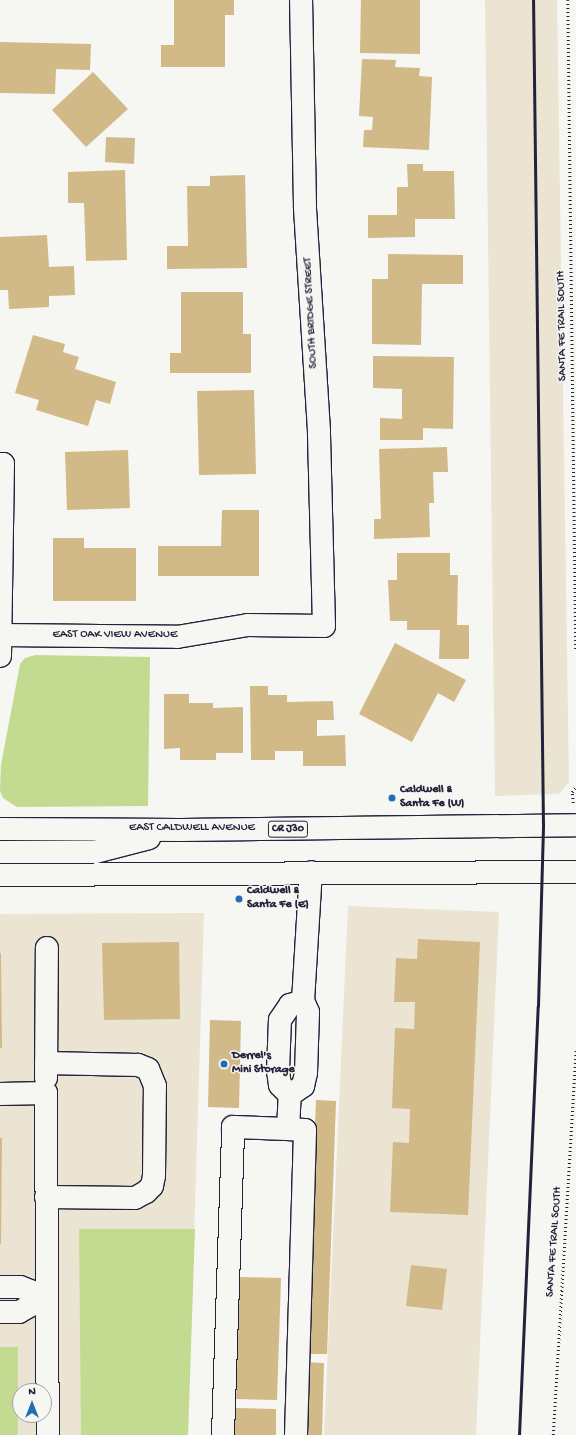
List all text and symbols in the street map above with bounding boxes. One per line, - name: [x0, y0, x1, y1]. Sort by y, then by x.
- street label: SOUTH BRIDGE STREET: [302, 257, 322, 369]
- street label: SANTA FE TRAIL SOUTH: [555, 270, 571, 382]
- street label: EAST OAK VIEW AVENUE: [53, 629, 177, 643]
- place label: Caldwell & Santa Fe (W): [400, 784, 465, 812]
- marker: Caldwell & Santa Fe (W): [387, 793, 397, 803]
- road number: CR J30: [267, 820, 309, 838]
- street label: EAST CALDWELL AVENUE: [129, 822, 255, 836]
- place label: Caldwell & Santa Fe (E): [247, 885, 309, 913]
- marker: Caldwell & Santa Fe (E): [234, 894, 244, 904]
- place label: Derrel's Mini Storage: [232, 1050, 295, 1078]
- marker: Derrel's Mini Storage: [219, 1059, 229, 1069]
- street label: SANTA FE TRAIL SOUTH: [544, 1186, 566, 1298]
- north arrow: [12, 1383, 52, 1423]
- text: N: [28, 1386, 36, 1398]

